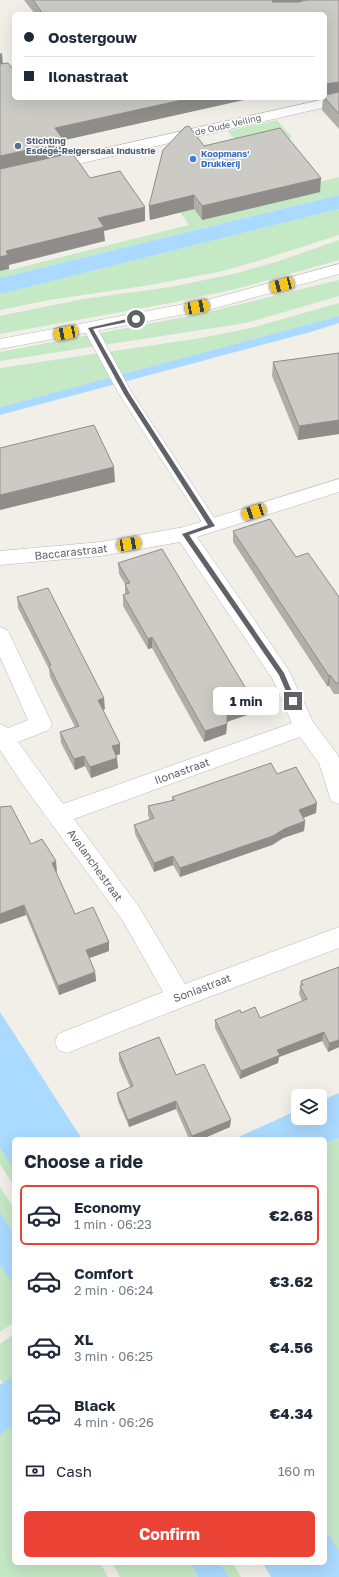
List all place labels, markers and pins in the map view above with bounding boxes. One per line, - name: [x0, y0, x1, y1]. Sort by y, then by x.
- place label: Stichting Esdégé-Reigersdaal Industrie: [26, 135, 156, 156]
- marker: Stichting Esdégé-Reigersdaal Industrie: [13, 141, 23, 151]
- place label: Koopmans' Drukkerij: [201, 148, 249, 169]
- marker: Koopmans' Drukkerij: [188, 154, 198, 164]

